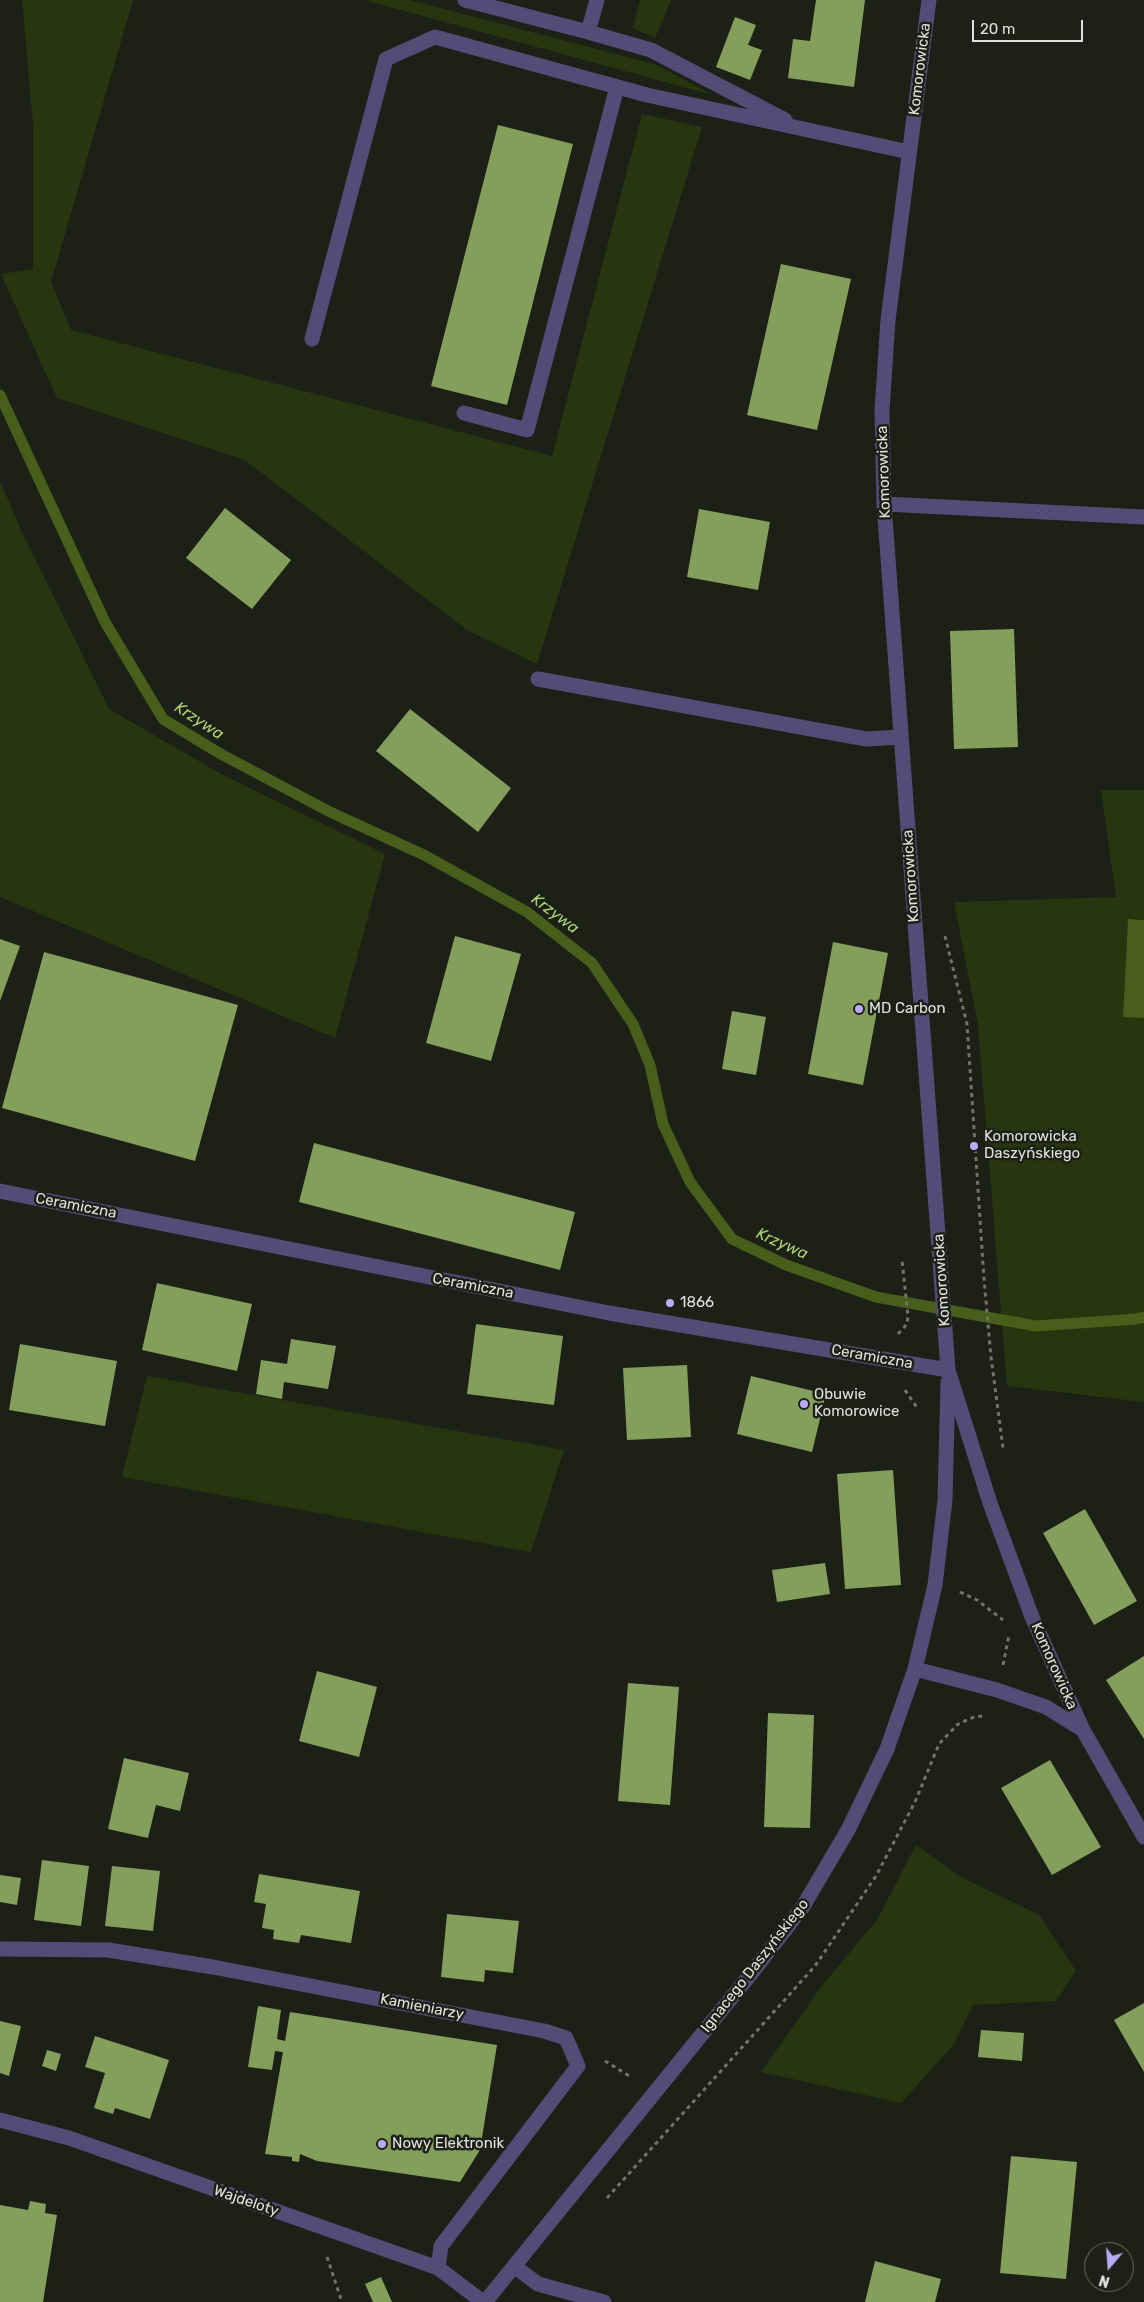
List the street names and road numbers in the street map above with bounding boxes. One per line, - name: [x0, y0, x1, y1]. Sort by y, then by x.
- street label: Komorowicka: [905, 22, 935, 116]
- street label: Komorowicka: [873, 425, 895, 519]
- street label: Komorowicka: [899, 829, 923, 923]
- street label: Ceramiczna: [34, 1189, 118, 1223]
- street label: Komorowicka: [930, 1233, 954, 1327]
- street label: Ceramiczna: [431, 1269, 515, 1303]
- street label: Ceramiczna: [830, 1341, 914, 1373]
- street label: Komorowicka: [1027, 1620, 1081, 1712]
- street label: Ignacego Daszyńskiego: [697, 1896, 813, 2036]
- street label: Kamieniarzy: [378, 1990, 466, 2024]
- street label: Wajdeloty: [211, 2181, 281, 2221]

